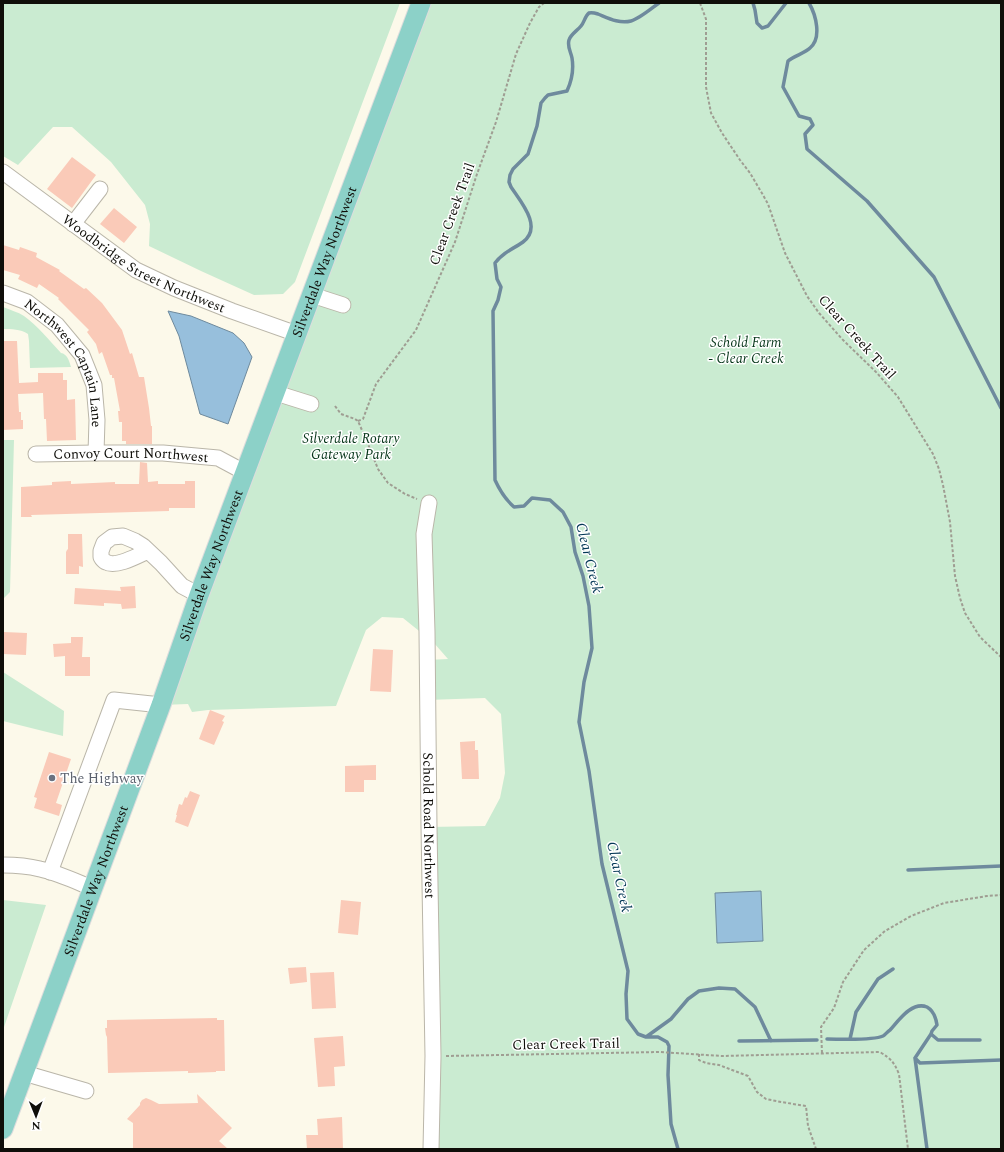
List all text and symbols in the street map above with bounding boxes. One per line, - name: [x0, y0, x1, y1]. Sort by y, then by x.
- street label: Clear Creek Trail: [424, 160, 480, 268]
- street label: Silverdale Way Northwest: [286, 183, 362, 340]
- street label: Woodbridge Street Northwest: [58, 209, 229, 318]
- street label: Clear Creek Trail: [813, 290, 901, 384]
- street label: Northwest Captain Lane: [20, 293, 108, 428]
- park label: Schold Farm - Clear Creek: [708, 332, 784, 369]
- park label: Silverdale Rotary Gateway Park: [303, 428, 400, 465]
- street label: Convoy Court Northwest: [53, 442, 209, 468]
- street label: Silverdale Way Northwest: [173, 486, 248, 644]
- water label: Clear Creek: [569, 520, 609, 596]
- street label: Schold Road Northwest: [418, 752, 441, 899]
- place label: The Highway: [60, 768, 144, 789]
- marker: The Highway: [47, 773, 57, 783]
- street label: Silverdale Way Northwest: [58, 802, 133, 959]
- water label: Clear Creek: [600, 839, 638, 915]
- street label: Clear Creek Trail: [512, 1033, 620, 1055]
- north arrow: [16, 1096, 56, 1136]
- text: N: [32, 1117, 41, 1134]

